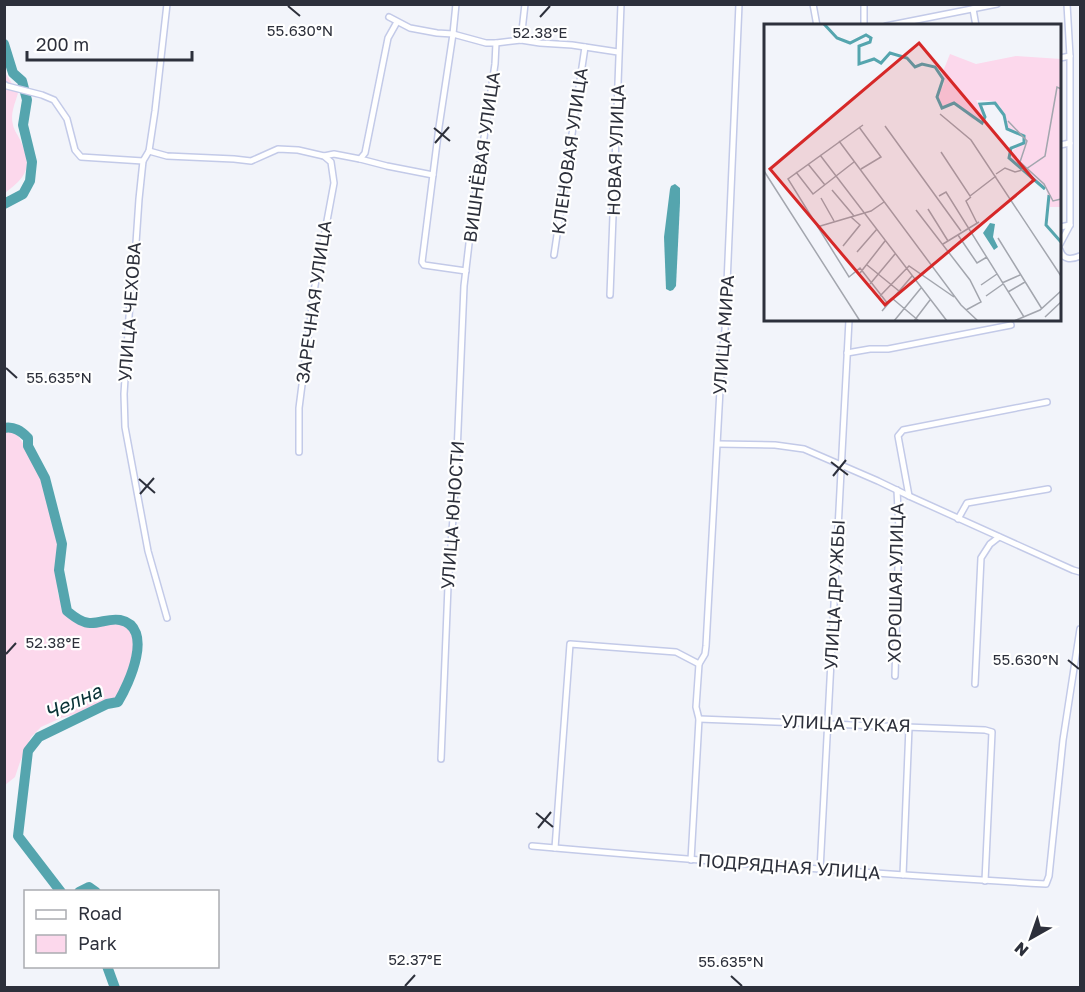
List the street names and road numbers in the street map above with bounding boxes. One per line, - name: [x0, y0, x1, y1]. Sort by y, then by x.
- street label: КЛЕНОВАЯ УЛИЦА: [546, 66, 592, 236]
- street label: ВИШНЁВАЯ УЛИЦА: [458, 70, 504, 244]
- street label: НОВАЯ УЛИЦА: [602, 84, 628, 216]
- street label: ЗАРЕЧНАЯ УЛИЦА: [291, 219, 335, 385]
- street label: УЛИЦА ЧЕХОВА: [113, 241, 145, 383]
- street label: УЛИЦА МИРА: [708, 274, 738, 396]
- street label: УЛИЦА ЮНОСТИ: [436, 440, 468, 590]
- street label: ХОРОШАЯ УЛИЦА: [883, 503, 907, 663]
- street label: УЛИЦА ДРУЖБЫ: [819, 519, 849, 671]
- street label: УЛИЦА ТУКАЯ: [781, 710, 911, 736]
- street label: ПОДРЯДНАЯ УЛИЦА: [697, 849, 881, 883]

